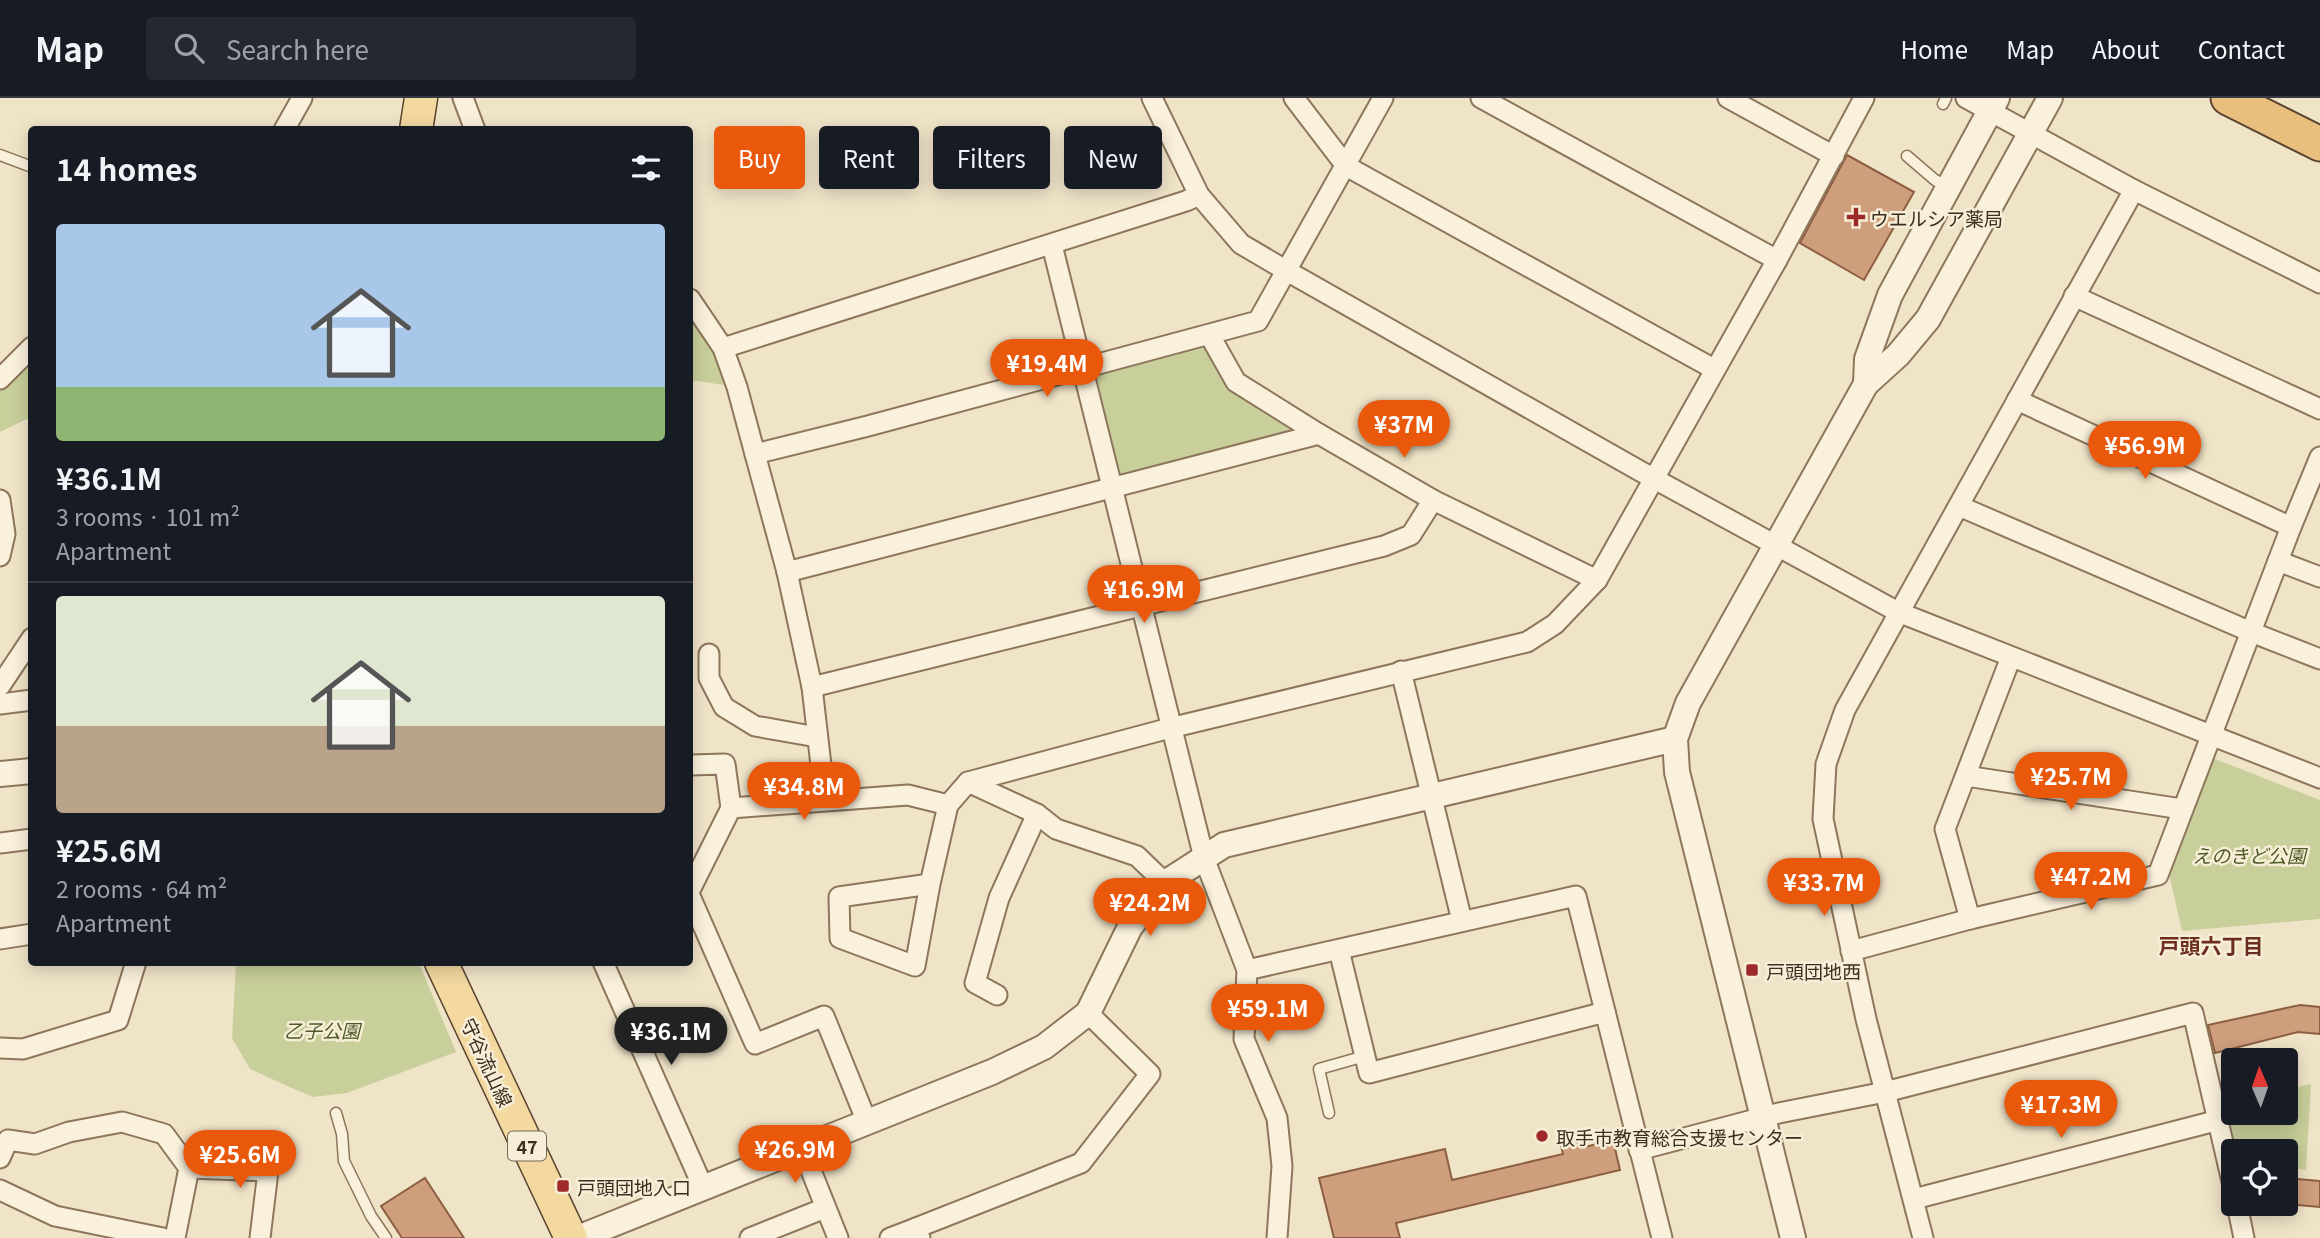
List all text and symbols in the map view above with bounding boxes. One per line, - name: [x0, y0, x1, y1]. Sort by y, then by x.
- search box: [146, 17, 636, 80]
- text: Map: [35, 24, 104, 72]
- icon: search: [170, 29, 208, 67]
- text: Search here: [226, 30, 369, 67]
- text: Home: [1901, 31, 1968, 66]
- text: Map: [2006, 31, 2054, 66]
- text: About: [2092, 31, 2160, 66]
- text: Contact: [2198, 31, 2285, 66]
- chip: Buy: [714, 126, 805, 189]
- chip: Rent: [819, 126, 919, 189]
- chip: Filters: [933, 126, 1050, 189]
- chip: New: [1064, 126, 1162, 189]
- text: 14 homes: [56, 146, 197, 190]
- icon: filters: [627, 149, 665, 187]
- place label: ウエルシア薬局: [1870, 204, 2003, 231]
- marker: ウエルシア薬局: [1848, 209, 1864, 225]
- icon: home: [298, 270, 424, 396]
- pin: ¥19.4M: [990, 340, 1104, 399]
- text: ¥19.4M: [1006, 345, 1088, 379]
- pin: ¥37M: [1363, 400, 1445, 460]
- text: ¥37M: [1374, 406, 1434, 440]
- pin: ¥56.9M: [2088, 422, 2202, 481]
- text: ¥56.9M: [2104, 427, 2186, 461]
- text: ¥36.1M: [56, 455, 162, 499]
- text: 3 rooms · 101 m²: [56, 499, 240, 533]
- text: Apartment: [56, 533, 171, 567]
- pin: ¥16.9M: [1087, 566, 1201, 625]
- text: ¥16.9M: [1103, 571, 1185, 605]
- icon: home: [298, 642, 424, 768]
- pin: ¥25.7M: [2014, 752, 2128, 812]
- text: ¥25.7M: [2030, 758, 2112, 792]
- pin: ¥34.8M: [747, 762, 861, 822]
- text: ¥34.8M: [763, 768, 845, 802]
- text: ¥25.6M: [56, 827, 162, 871]
- park label: えのきど公園: [2192, 841, 2309, 868]
- pin: ¥47.2M: [2034, 852, 2148, 912]
- pin: ¥33.7M: [1767, 858, 1881, 918]
- text: ¥47.2M: [2050, 858, 2132, 892]
- text: ¥33.7M: [1783, 864, 1865, 898]
- text: 2 rooms · 64 m²: [56, 871, 227, 905]
- pin: ¥24.2M: [1093, 878, 1207, 938]
- text: ¥24.2M: [1109, 884, 1191, 918]
- text: Apartment: [56, 905, 171, 939]
- district label: 戸頭六丁目: [2159, 930, 2264, 960]
- place label: 戸頭団地西: [1766, 957, 1861, 984]
- marker: 戸頭団地西: [1744, 962, 1760, 978]
- pin: ¥59.1M: [1211, 984, 1325, 1044]
- text: ¥59.1M: [1227, 990, 1309, 1024]
- pin: ¥36.1M: [614, 1007, 728, 1067]
- street label: 守谷流山線: [456, 1013, 520, 1111]
- text: ¥36.1M: [630, 1013, 712, 1047]
- park label: 乙子公園: [284, 1016, 363, 1043]
- north arrow: [2221, 1048, 2298, 1125]
- map controls: [2221, 1048, 2298, 1216]
- pin: ¥17.3M: [2004, 1080, 2118, 1140]
- text: ¥17.3M: [2020, 1086, 2102, 1120]
- place label: 取手市教育総合支援センター: [1556, 1123, 1803, 1150]
- pin: ¥26.9M: [738, 1126, 852, 1185]
- marker: 取手市教育総合支援センター: [1534, 1128, 1550, 1144]
- pin: ¥25.6M: [183, 1130, 297, 1190]
- text: ¥26.9M: [754, 1131, 836, 1165]
- road number: 47: [508, 1132, 546, 1161]
- text: ¥25.6M: [199, 1136, 281, 1170]
- button: locate: [2221, 1139, 2298, 1216]
- place label: 戸頭団地入口: [577, 1173, 691, 1200]
- marker: 戸頭団地入口: [555, 1178, 571, 1194]

